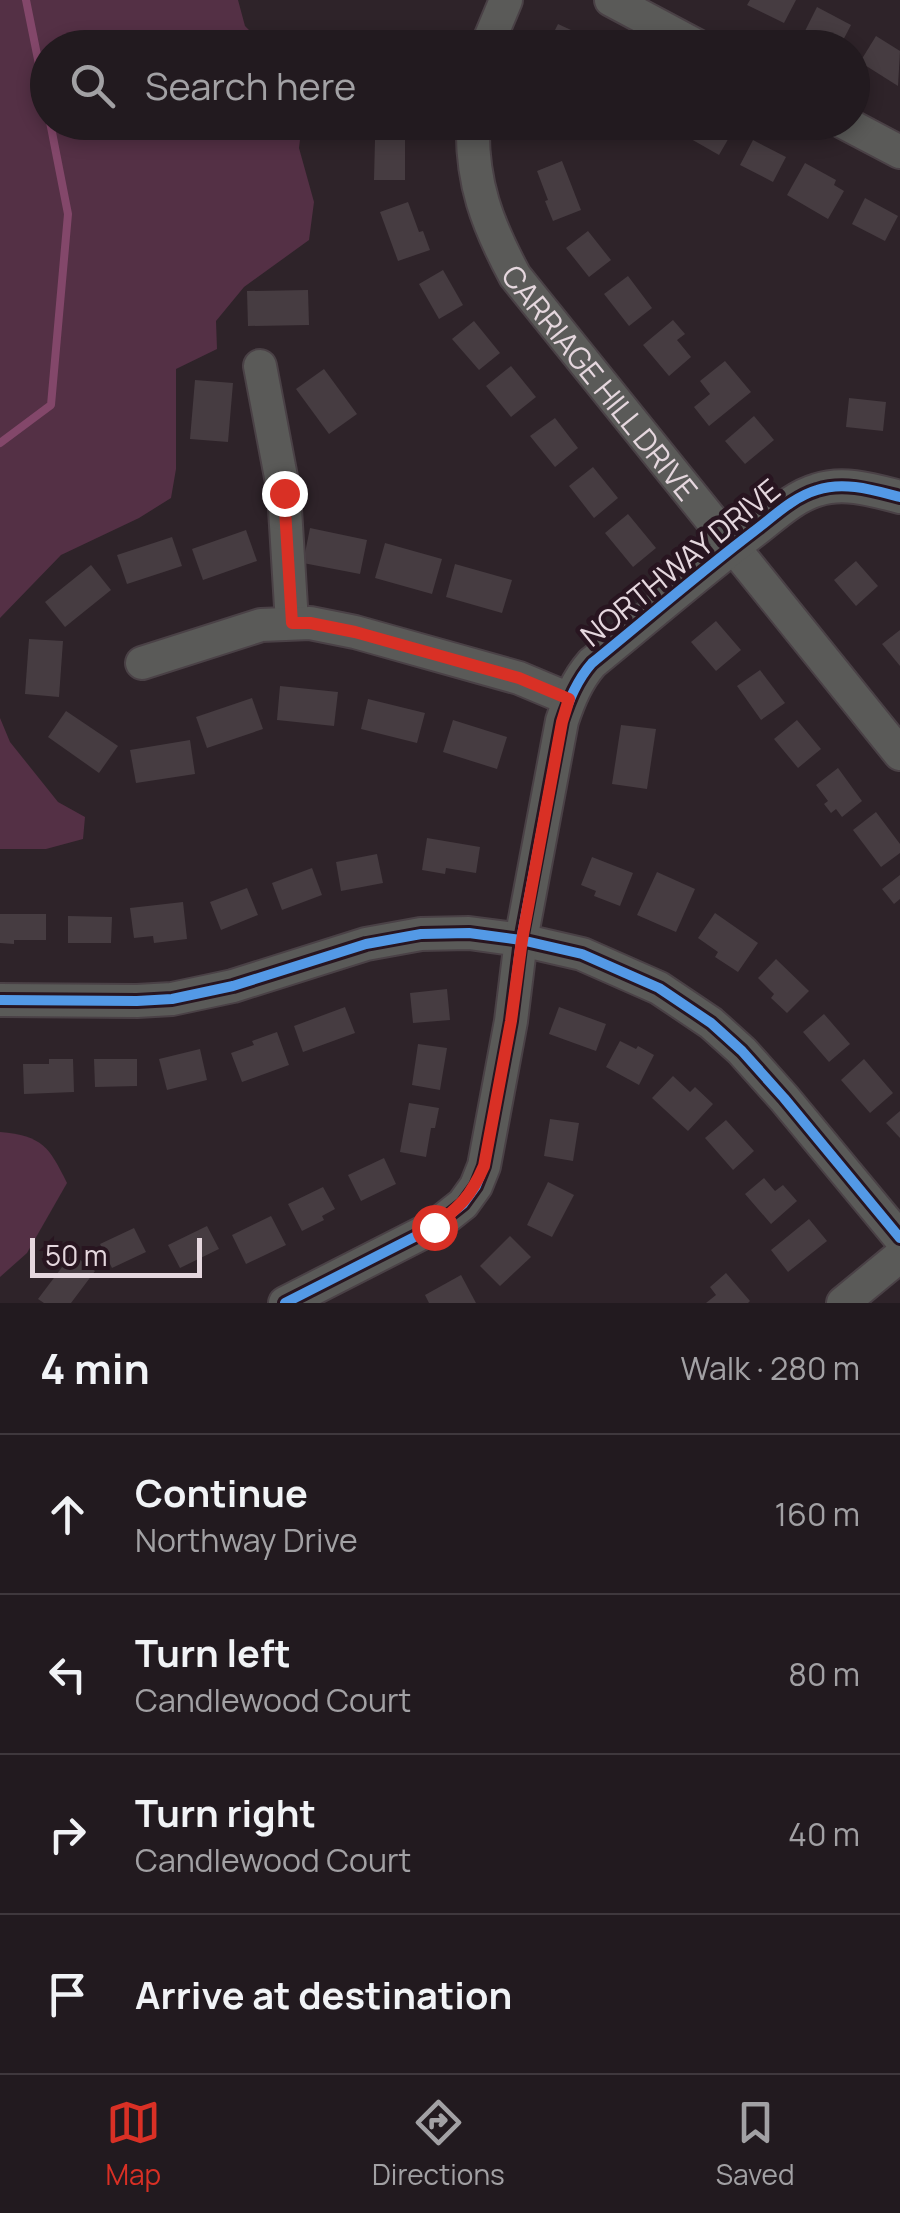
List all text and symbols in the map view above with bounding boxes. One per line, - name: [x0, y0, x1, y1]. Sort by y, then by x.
- search box: [30, 30, 870, 140]
- icon: search: [65, 58, 120, 113]
- text: Search here: [145, 59, 356, 111]
- street label: CARRIAGE HILL DRIVE: [493, 256, 708, 508]
- street label: NORTHWAY DRIVE: [572, 469, 788, 655]
- route end: [262, 471, 308, 517]
- route start: [412, 1205, 458, 1251]
- scale bar: [30, 1233, 202, 1278]
- text: 50 m: [45, 1236, 108, 1274]
- text: 4 min: [40, 1339, 150, 1397]
- text: Walk · 280 m: [680, 1346, 860, 1390]
- text: Continue: [135, 1466, 308, 1518]
- icon: ahead: [40, 1487, 95, 1542]
- text: 160 m: [775, 1492, 860, 1536]
- text: Northway Drive: [135, 1518, 358, 1562]
- text: Turn left: [135, 1626, 291, 1678]
- icon: left: [40, 1647, 95, 1702]
- text: 80 m: [788, 1652, 860, 1696]
- text: Candlewood Court: [135, 1678, 411, 1722]
- text: Turn right: [135, 1786, 316, 1838]
- icon: right: [40, 1807, 95, 1862]
- text: 40 m: [788, 1812, 860, 1856]
- text: Candlewood Court: [135, 1838, 411, 1882]
- icon: arrive: [40, 1967, 95, 2022]
- text: Arrive at destination: [135, 1968, 512, 2020]
- tab: Map: [105, 2095, 161, 2193]
- tab: Directions: [372, 2095, 505, 2193]
- tab: Saved: [716, 2095, 795, 2193]

